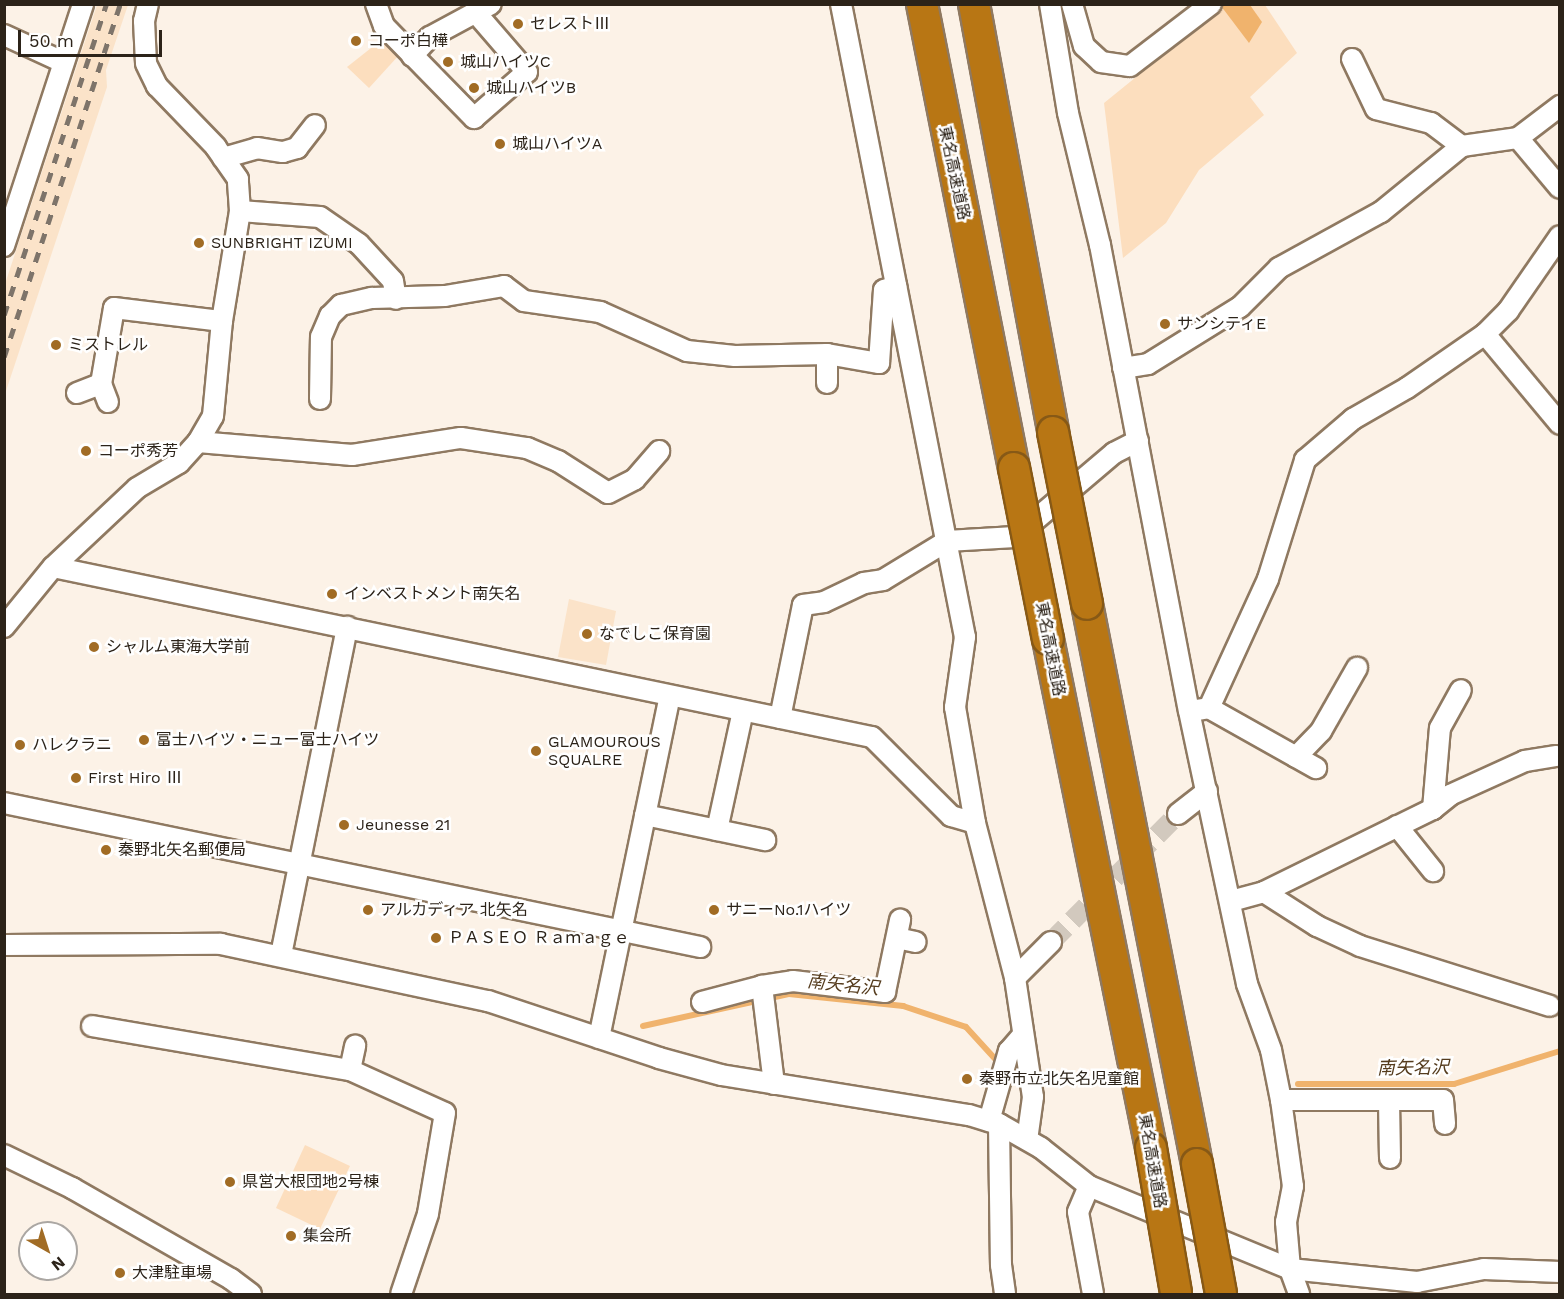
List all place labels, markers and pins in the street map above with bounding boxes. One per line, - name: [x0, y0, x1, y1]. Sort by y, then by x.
- place label: セレストⅢ: [530, 14, 610, 34]
- marker: セレストⅢ: [511, 17, 525, 31]
- place label: コーポ白樺: [368, 31, 448, 51]
- marker: コーポ白樺: [349, 34, 363, 48]
- place label: 城山ハイツC: [460, 52, 551, 72]
- marker: 城山ハイツC: [441, 55, 455, 69]
- place label: 城山ハイツB: [486, 78, 576, 98]
- marker: 城山ハイツB: [467, 81, 481, 95]
- place label: 城山ハイツA: [512, 134, 603, 154]
- marker: 城山ハイツA: [493, 137, 507, 151]
- place label: SUNBRIGHT IZUMI: [211, 233, 353, 253]
- marker: SUNBRIGHT IZUMI: [192, 236, 206, 250]
- place label: サンシティE: [1177, 314, 1267, 334]
- marker: サンシティE: [1158, 317, 1172, 331]
- place label: ミストレル: [68, 335, 148, 355]
- marker: ミストレル: [49, 338, 63, 352]
- place label: コーポ秀芳: [98, 441, 178, 461]
- marker: コーポ秀芳: [79, 444, 93, 458]
- place label: インベストメント南矢名: [344, 584, 520, 604]
- marker: インベストメント南矢名: [325, 587, 339, 601]
- place label: なでしこ保育園: [599, 624, 711, 644]
- marker: なでしこ保育園: [580, 627, 594, 641]
- place label: シャルム東海大学前: [106, 637, 250, 657]
- marker: シャルム東海大学前: [87, 640, 101, 654]
- place label: 富士ハイツ・ニュー富士ハイツ: [156, 730, 380, 750]
- place label: GLAMOUROUS SQUALRE: [548, 732, 661, 770]
- marker: 富士ハイツ・ニュー富士ハイツ: [137, 733, 151, 747]
- place label: ハレクラニ: [32, 735, 112, 755]
- marker: ハレクラニ: [13, 738, 27, 752]
- marker: GLAMOUROUS SQUALRE: [529, 744, 543, 758]
- place label: First Hiro Ⅲ: [88, 768, 182, 788]
- marker: First Hiro Ⅲ: [69, 771, 83, 785]
- place label: Jeunesse 21: [356, 815, 450, 835]
- marker: Jeunesse 21: [337, 818, 351, 832]
- place label: 秦野北矢名郵便局: [118, 840, 246, 860]
- marker: 秦野北矢名郵便局: [99, 843, 113, 857]
- place label: アルカディア 北矢名: [380, 900, 529, 920]
- place label: サニーNo.1ハイツ: [726, 900, 852, 920]
- marker: アルカディア 北矢名: [361, 903, 375, 917]
- marker: サニーNo.1ハイツ: [707, 903, 721, 917]
- place label: ＰＡＳＥＯ Ｒａｍａｇｅ: [448, 928, 629, 948]
- marker: ＰＡＳＥＯ Ｒａｍａｇｅ: [429, 931, 443, 945]
- place label: 秦野市立北矢名児童館: [979, 1069, 1139, 1089]
- marker: 秦野市立北矢名児童館: [960, 1072, 974, 1086]
- place label: 県営大根団地2号棟: [242, 1172, 379, 1192]
- marker: 県営大根団地2号棟: [223, 1175, 237, 1189]
- place label: 集会所: [303, 1226, 351, 1246]
- marker: 集会所: [284, 1229, 298, 1243]
- place label: 大津駐車場: [132, 1263, 212, 1283]
- marker: 大津駐車場: [113, 1266, 127, 1280]

